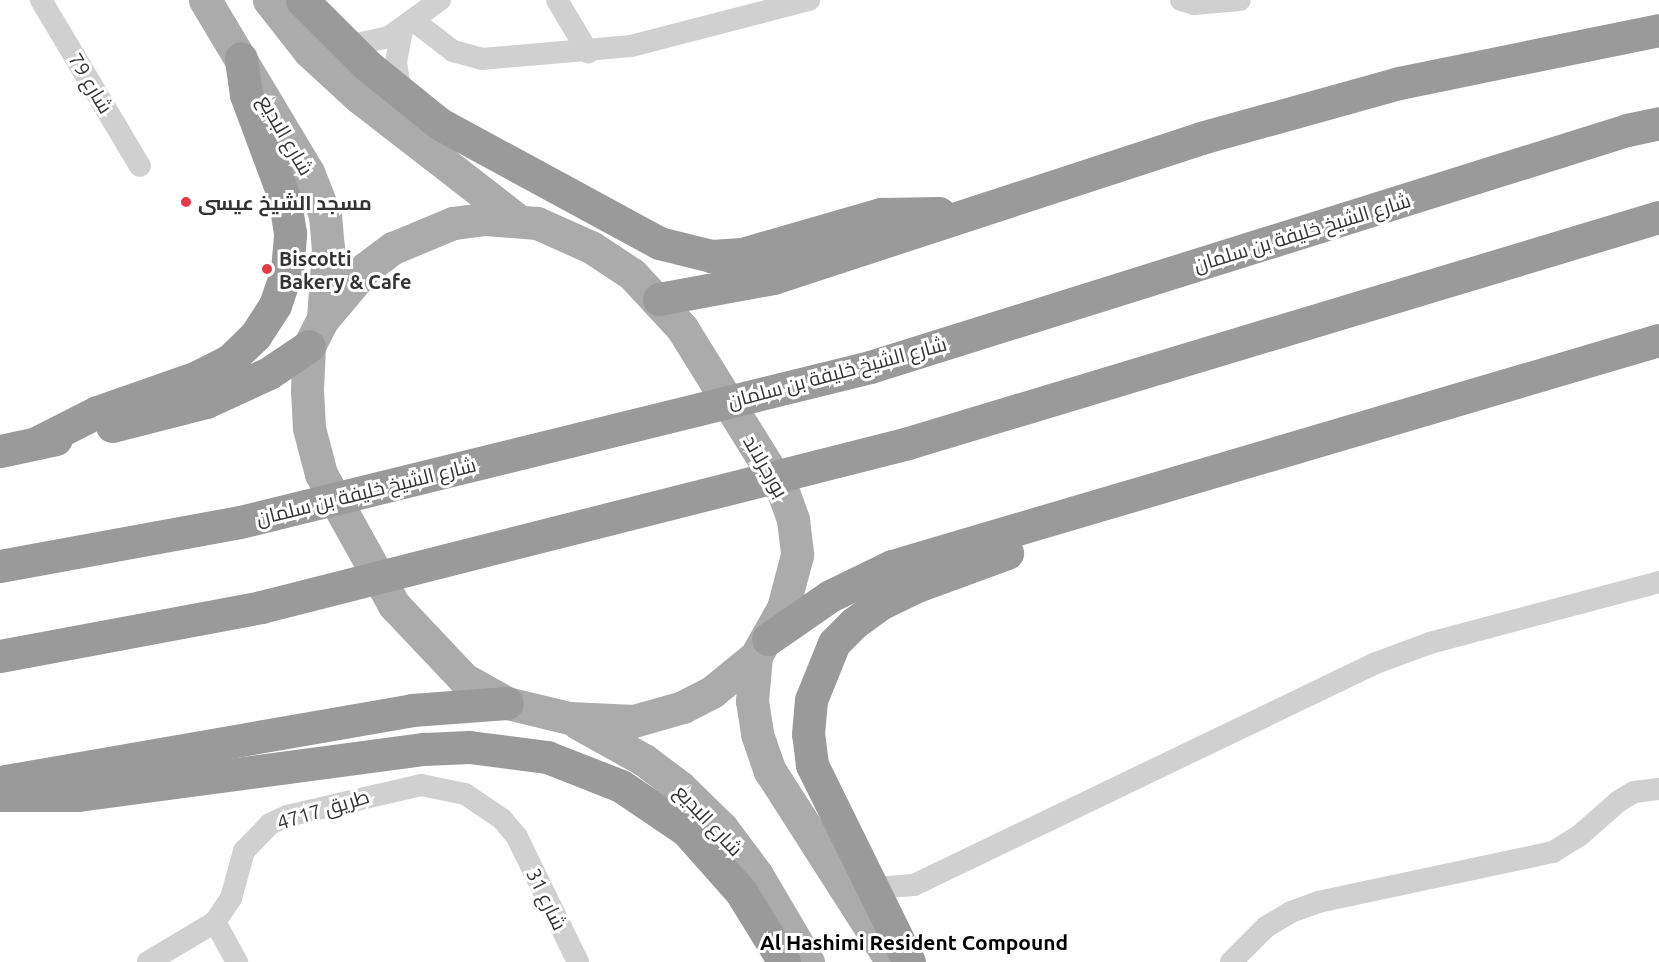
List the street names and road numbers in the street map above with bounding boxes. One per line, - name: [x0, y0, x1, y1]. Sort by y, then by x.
- street label: شارع 79: [64, 49, 118, 117]
- street label: شارع البديع: [253, 91, 319, 179]
- street label: شارع الشيخ خليفة بن سلمان: [1191, 188, 1413, 276]
- street label: شارع الشيخ خليفة بن سلمان: [725, 331, 949, 413]
- street label: بورجرلاند: [739, 430, 793, 502]
- street label: شارع الشيخ خليفة بن سلمان: [254, 452, 478, 530]
- street label: شارع البديع: [670, 779, 748, 861]
- street label: طريق 4717: [274, 784, 372, 834]
- street label: شارع 31: [522, 864, 572, 934]

